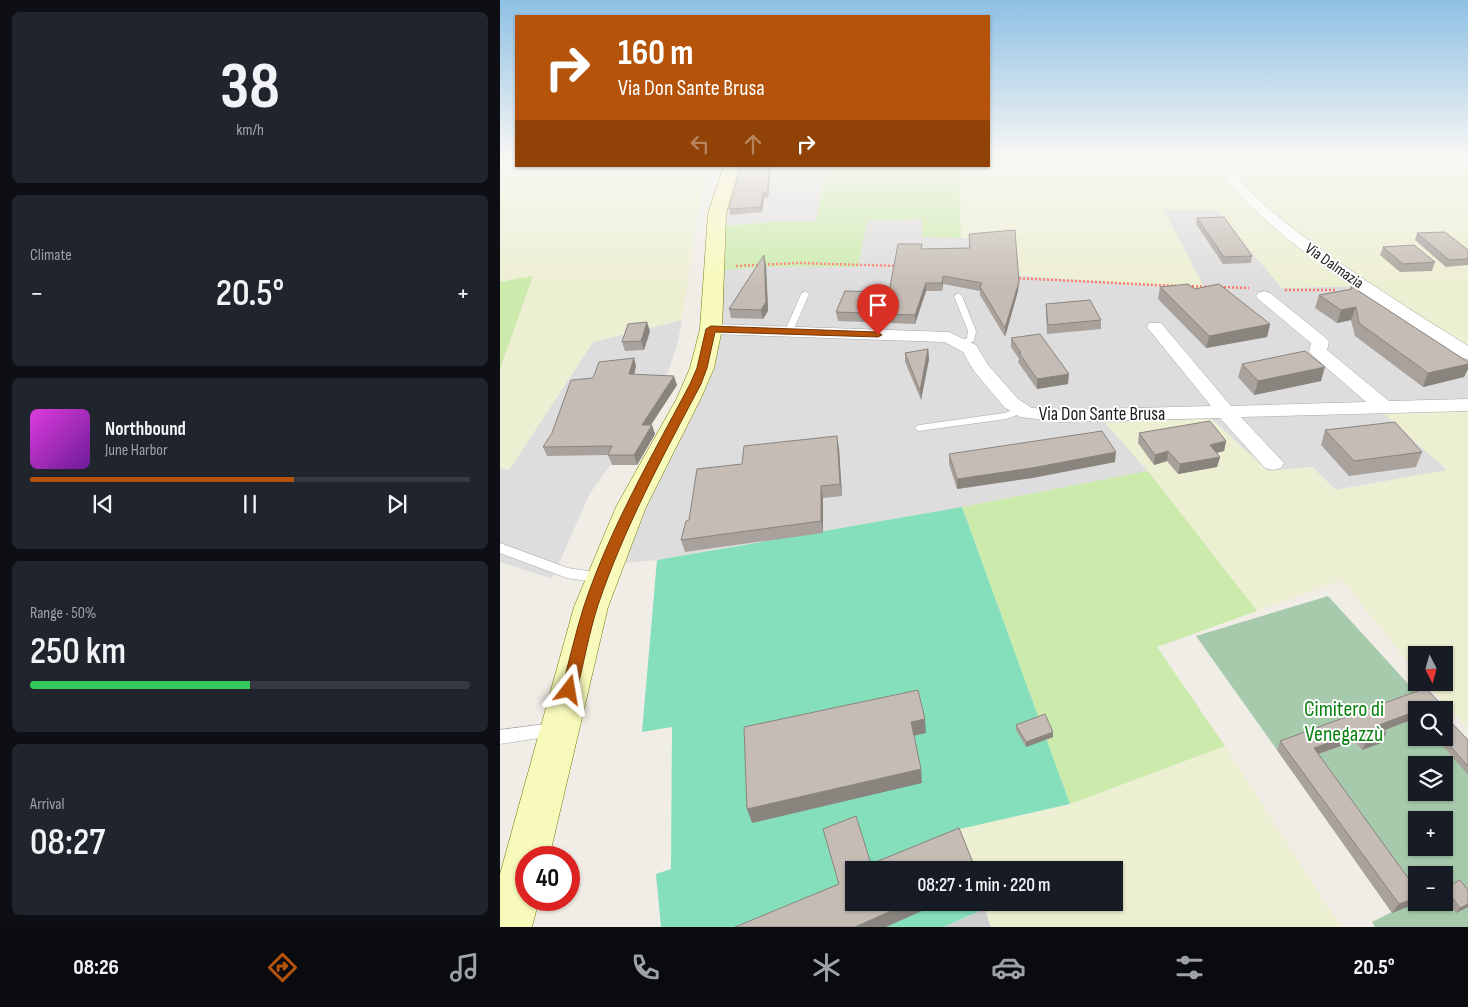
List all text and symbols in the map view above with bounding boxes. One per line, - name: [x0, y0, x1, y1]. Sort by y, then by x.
- text: 160 m: [618, 32, 694, 75]
- icon: right: [535, 35, 600, 100]
- text: 38: [220, 49, 280, 127]
- text: Via Don Sante Brusa: [618, 75, 765, 102]
- text: km/h: [236, 121, 264, 140]
- icon: left: [686, 130, 714, 158]
- icon: ahead: [739, 130, 767, 158]
- icon: right: [792, 130, 820, 158]
- street label: Via Dalmazia: [1301, 239, 1367, 293]
- text: Climate: [30, 246, 72, 265]
- text: 20.5°: [216, 271, 284, 316]
- text: −: [30, 277, 44, 310]
- text: +: [456, 277, 470, 310]
- pin: [857, 284, 899, 335]
- icon: arrive: [864, 291, 892, 319]
- street label: Via Don Sante Brusa: [1039, 403, 1165, 426]
- text: Northbound: [105, 418, 186, 441]
- text: June Harbor: [105, 441, 168, 460]
- icon: previous: [89, 490, 117, 518]
- icon: pause: [236, 490, 264, 518]
- icon: next: [383, 490, 411, 518]
- text: Range · 50%: [30, 604, 96, 623]
- text: 250 km: [30, 629, 126, 674]
- north arrow: [1408, 646, 1452, 691]
- map controls: [1408, 646, 1453, 911]
- position arrow: [542, 663, 594, 715]
- park label: Cimitero di Venegazzù: [1304, 696, 1384, 748]
- button: search: [1408, 701, 1453, 746]
- button: layers: [1408, 756, 1453, 801]
- text: Arrival: [30, 795, 64, 814]
- button: +: [1408, 811, 1453, 856]
- text: 08:27: [30, 820, 105, 865]
- speed limit sign: 40: [515, 846, 580, 911]
- button: −: [1408, 866, 1453, 911]
- text: 08:27 · 1 min · 220 m: [918, 874, 1050, 897]
- icon: directions: [265, 950, 300, 985]
- icon: music: [447, 950, 482, 985]
- icon: phone: [628, 950, 663, 985]
- icon: climate: [809, 950, 844, 985]
- icon: car: [991, 950, 1026, 985]
- icon: filters: [1172, 950, 1207, 985]
- text: 08:26: [73, 954, 119, 981]
- text: 20.5°: [1354, 954, 1395, 981]

